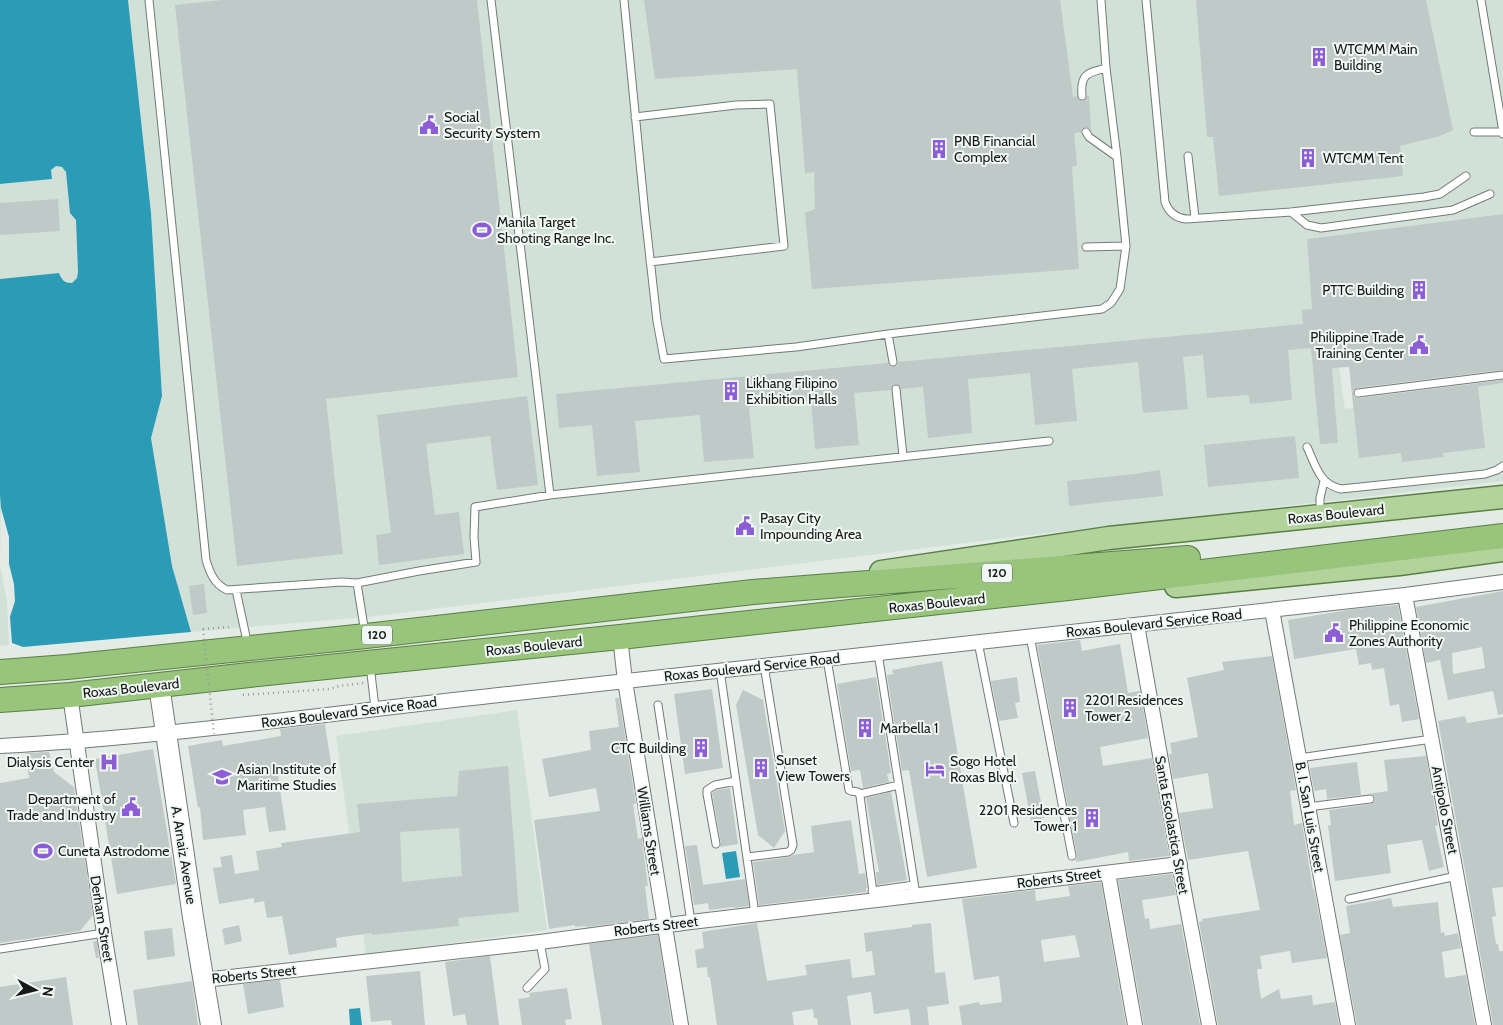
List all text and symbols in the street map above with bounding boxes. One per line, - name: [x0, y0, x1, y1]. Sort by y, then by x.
- place label: WTCMM Main Building: [1334, 40, 1418, 74]
- building icon: WTCMM Main Building: [1308, 46, 1330, 68]
- place label: Social Security System: [444, 108, 540, 142]
- public building icon: Social Security System: [418, 114, 440, 136]
- place label: PNB Financial Complex: [954, 132, 1036, 166]
- building icon: PNB Financial Complex: [928, 138, 950, 160]
- building icon: WTCMM Tent: [1297, 147, 1319, 169]
- place label: WTCMM Tent: [1323, 149, 1404, 167]
- place label: Manila Target Shooting Range Inc.: [497, 213, 614, 247]
- sports icon: Manila Target Shooting Range Inc.: [471, 219, 493, 241]
- building icon: PTTC Building: [1408, 279, 1430, 301]
- place label: PTTC Building: [1322, 281, 1405, 299]
- place label: Philippine Trade Training Center: [1310, 328, 1405, 362]
- public building icon: Philippine Trade Training Center: [1408, 334, 1430, 356]
- place label: Likhang Filipino Exhibition Halls: [746, 374, 838, 408]
- building icon: Likhang Filipino Exhibition Halls: [720, 380, 742, 402]
- street label: Roxas Boulevard: [1287, 500, 1385, 528]
- place label: Pasay City Impounding Area: [760, 509, 862, 543]
- public building icon: Pasay City Impounding Area: [734, 515, 756, 537]
- road number: 120: [982, 564, 1012, 582]
- street label: Roxas Boulevard: [888, 589, 986, 617]
- street label: Roxas Boulevard Service Road: [1065, 605, 1243, 641]
- place label: Philippine Economic Zones Authority: [1349, 616, 1469, 650]
- public building icon: Philippine Economic Zones Authority: [1323, 622, 1345, 644]
- road number: 120: [362, 626, 392, 644]
- street label: Roxas Boulevard: [485, 632, 583, 660]
- street label: Roxas Boulevard Service Road: [663, 649, 841, 685]
- street label: Roxas Boulevard: [82, 674, 180, 702]
- place label: 2201 Residences Tower 2: [1085, 691, 1183, 725]
- street label: Roxas Boulevard Service Road: [260, 692, 438, 732]
- building icon: 2201 Residences Tower 2: [1059, 697, 1081, 719]
- building icon: Marbella 1: [854, 717, 876, 739]
- place label: Marbella 1: [880, 719, 938, 737]
- building icon: CTC Building: [690, 737, 712, 759]
- place label: CTC Building: [611, 739, 687, 757]
- hospital icon: Dialysis Center: [98, 751, 120, 773]
- place label: Sunset View Towers: [776, 751, 850, 785]
- place label: Sogo Hotel Roxas Blvd.: [950, 752, 1017, 786]
- place label: Dialysis Center: [7, 753, 95, 771]
- street label: Santa Escolastica Street: [1151, 754, 1193, 896]
- building icon: Sunset View Towers: [750, 757, 772, 779]
- hotel icon: Sogo Hotel Roxas Blvd.: [924, 758, 946, 780]
- place label: Asian Institute of Maritime Studies: [237, 760, 337, 794]
- street label: B. I. San Luis Street: [1291, 760, 1329, 874]
- street label: Antipolo Street: [1428, 764, 1462, 856]
- school or university icon: Asian Institute of Maritime Studies: [211, 766, 233, 788]
- street label: Williams Street: [633, 785, 665, 877]
- place label: Department of Trade and Industry: [7, 790, 116, 824]
- public building icon: Department of Trade and Industry: [120, 796, 142, 818]
- place label: 2201 Residences Tower 1: [979, 801, 1077, 835]
- street label: A. Arnaiz Avenue: [167, 805, 201, 905]
- building icon: 2201 Residences Tower 1: [1081, 807, 1103, 829]
- sports icon: Cuneta Astrodome: [32, 840, 54, 862]
- place label: Cuneta Astrodome: [58, 842, 169, 860]
- street label: Roberts Street: [1016, 864, 1102, 892]
- street label: Derham Street: [86, 874, 118, 964]
- street label: Roberts Street: [613, 912, 699, 940]
- street label: Roberts Street: [211, 961, 297, 987]
- north arrow: [10, 965, 60, 1015]
- text: N: [38, 986, 57, 998]

